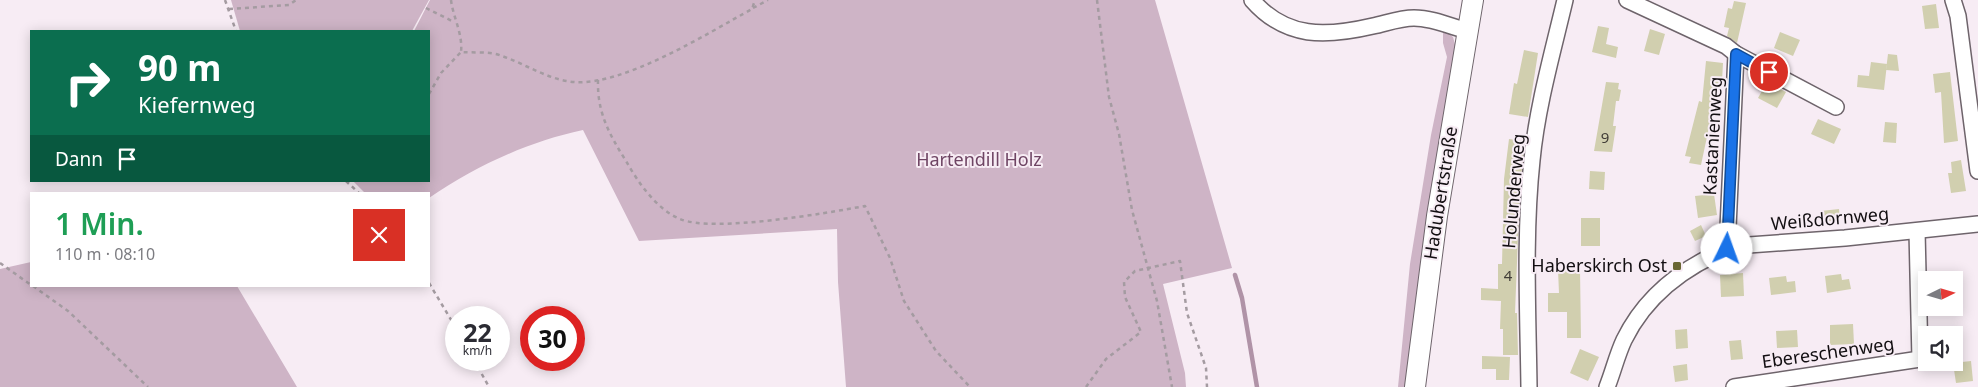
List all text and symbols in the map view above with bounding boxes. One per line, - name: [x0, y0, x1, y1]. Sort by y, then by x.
- text: 90 m: [138, 44, 221, 91]
- icon: right: [55, 50, 120, 115]
- pin: [1748, 51, 1790, 93]
- icon: arrive: [1755, 58, 1783, 86]
- street label: Kastanienweg: [1697, 76, 1727, 196]
- text: Kiefernweg: [138, 89, 256, 119]
- street label: Hadubertstraße: [1418, 124, 1462, 261]
- house number: 9: [1601, 127, 1609, 147]
- street label: Holunderweg: [1496, 133, 1530, 249]
- icon: arrive: [113, 145, 141, 173]
- text: Dann: [55, 146, 103, 172]
- park label: Hartendill Holz: [916, 147, 1042, 171]
- street label: Weißdornweg: [1770, 201, 1890, 235]
- text: 1 Min.: [55, 203, 144, 244]
- button: close: [353, 209, 405, 261]
- position arrow: [1700, 222, 1752, 274]
- text: 110 m · 08:10: [55, 243, 155, 265]
- place label: Haberskirch Ost: [1531, 253, 1667, 277]
- marker: Haberskirch Ost: [1671, 260, 1683, 272]
- house number: 4: [1504, 265, 1513, 285]
- north arrow: [1918, 271, 1962, 316]
- map controls: [1918, 271, 1963, 371]
- speed limit sign: 30: [520, 306, 585, 371]
- text: 22: [463, 315, 492, 349]
- button: sound: [1918, 326, 1963, 371]
- street label: Ebereschenweg: [1760, 331, 1896, 373]
- text: km/h: [463, 342, 492, 359]

